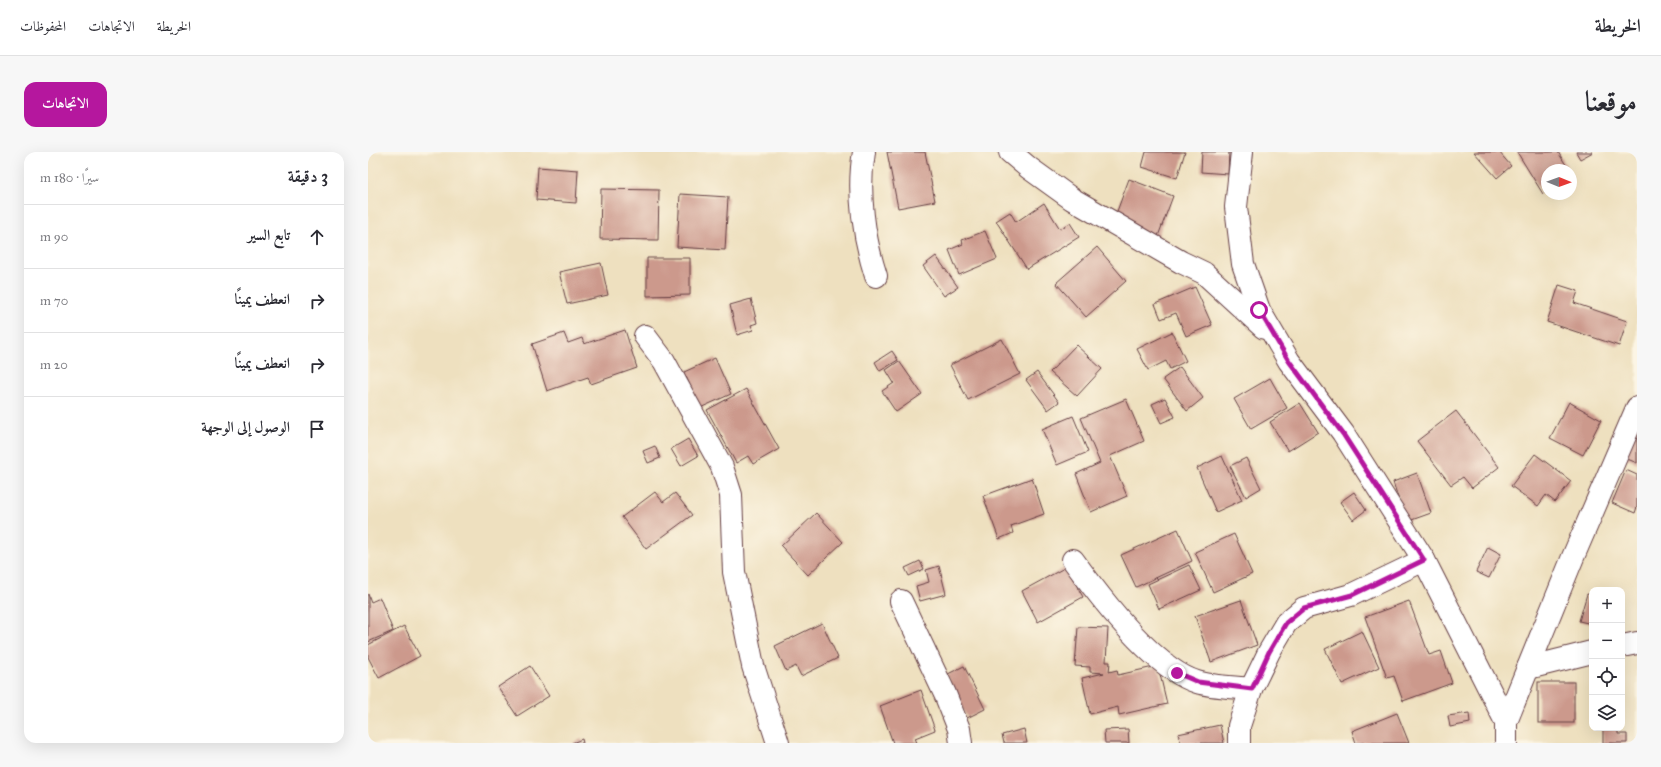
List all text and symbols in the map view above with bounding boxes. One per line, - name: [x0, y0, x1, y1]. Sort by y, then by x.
- text: الخريطة: [1595, 14, 1641, 37]
- text: المحفوظات: [20, 18, 66, 35]
- text: الاتجاهات: [88, 18, 135, 35]
- text: الخريطة: [157, 18, 191, 35]
- button: الاتجاهات: [24, 82, 107, 127]
- text: موقعنا: [1585, 84, 1637, 119]
- north arrow: [1541, 164, 1577, 200]
- text: 3 دقيقة: [288, 166, 328, 187]
- text: سيرًا · 180 m: [40, 170, 99, 186]
- text: تابع السير: [248, 226, 290, 244]
- icon: ahead: [306, 226, 328, 248]
- text: 90 m: [40, 229, 68, 245]
- text: انعطف يمينًا: [235, 290, 290, 308]
- icon: right: [306, 290, 328, 312]
- text: 70 m: [40, 293, 68, 309]
- route start: [1250, 301, 1268, 319]
- text: انعطف يمينًا: [235, 354, 290, 372]
- icon: right: [306, 354, 328, 376]
- text: 20 m: [40, 357, 68, 373]
- text: الوصول إلى الوجهة: [201, 418, 290, 436]
- icon: arrive: [306, 418, 328, 440]
- map controls: [1589, 587, 1625, 731]
- button: +: [1589, 587, 1625, 623]
- button: −: [1589, 623, 1625, 659]
- button: locate: [1589, 659, 1625, 695]
- route end: [1168, 664, 1186, 682]
- button: layers: [1589, 695, 1625, 731]

